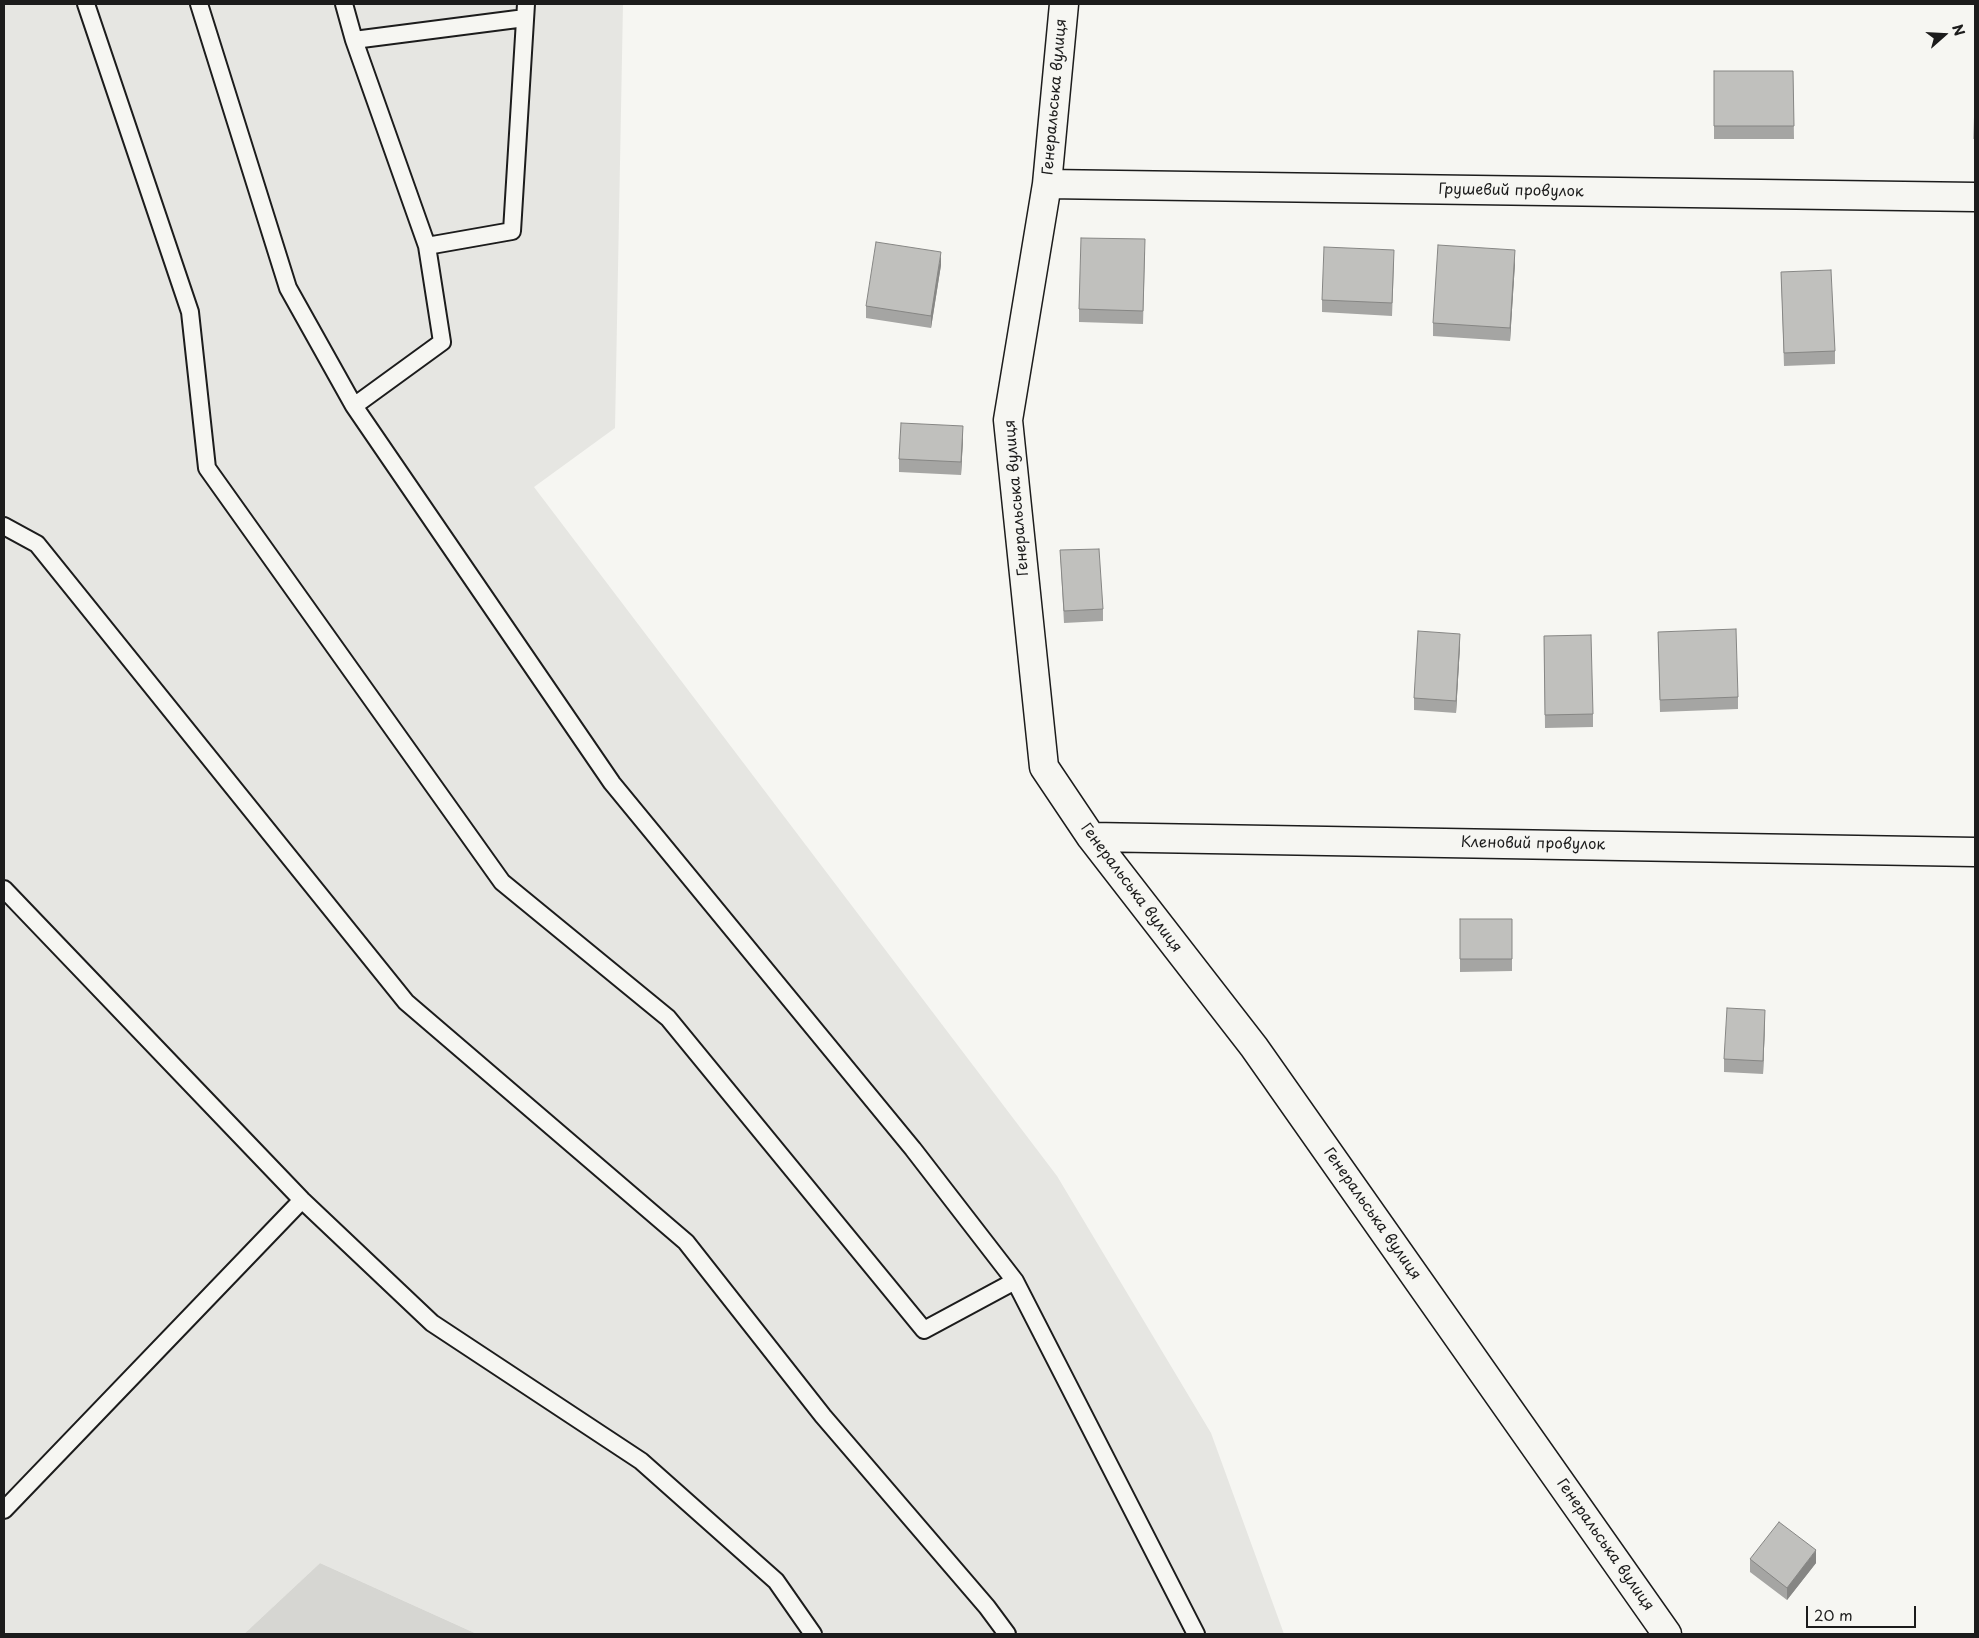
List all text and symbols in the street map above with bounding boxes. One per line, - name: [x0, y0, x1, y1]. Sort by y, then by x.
- north arrow: [1919, 10, 1969, 60]
- street label: Генеральська вулиця: [1039, 18, 1071, 176]
- text: N: [1947, 21, 1970, 39]
- street label: Грушевий провулок: [1438, 181, 1584, 201]
- street label: Генеральська вулиця: [1001, 419, 1033, 577]
- street label: Генеральська вулиця: [1077, 820, 1185, 956]
- street label: Кленовий провулок: [1460, 834, 1606, 854]
- street label: Генеральська вулиця: [1320, 1145, 1424, 1283]
- street label: Генеральська вулиця: [1553, 1476, 1657, 1614]
- scale bar: [1809, 1596, 1919, 1628]
- text: 20 m: [1814, 1603, 1853, 1626]

